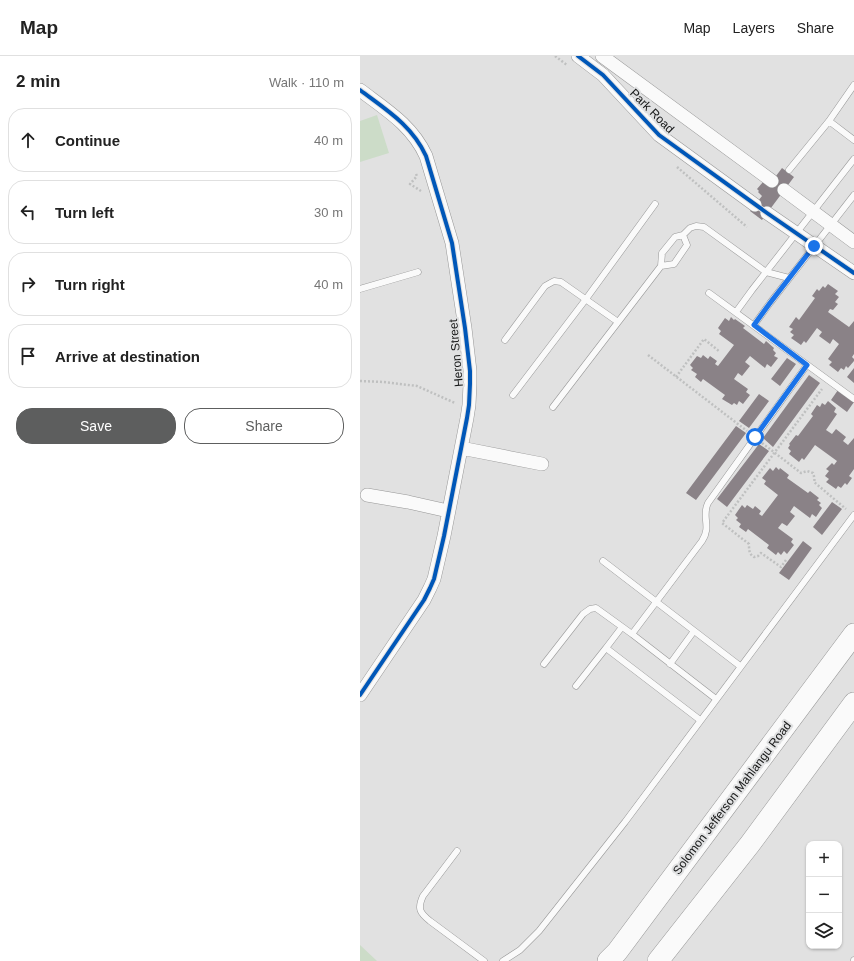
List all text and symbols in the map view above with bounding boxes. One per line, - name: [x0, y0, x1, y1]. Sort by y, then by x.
- text: Map: [20, 17, 58, 38]
- text: Map: [683, 20, 711, 36]
- text: Layers: [733, 20, 775, 36]
- text: Share: [797, 20, 834, 36]
- text: 2 min: [16, 72, 60, 91]
- text: Walk · 110 m: [269, 75, 344, 90]
- street label: Park Road: [627, 86, 677, 136]
- icon: ahead: [17, 129, 39, 151]
- text: Continue: [55, 132, 120, 149]
- text: 40 m: [314, 133, 343, 148]
- icon: left: [17, 201, 39, 223]
- text: Turn left: [55, 204, 114, 221]
- text: 30 m: [314, 205, 343, 220]
- route end: [805, 237, 823, 255]
- icon: right: [17, 273, 39, 295]
- text: Turn right: [55, 276, 125, 293]
- text: 40 m: [314, 277, 343, 292]
- street label: Heron Street: [446, 318, 466, 388]
- icon: arrive: [17, 345, 39, 367]
- text: Arrive at destination: [55, 348, 200, 365]
- button: Save: [16, 408, 176, 444]
- button: Share: [184, 408, 344, 444]
- route start: [746, 428, 764, 446]
- street label: Solomon Jefferson Mahlangu Road: [670, 719, 794, 877]
- map controls: [806, 841, 842, 949]
- button: +: [806, 841, 842, 877]
- button: −: [806, 877, 842, 913]
- button: layers: [806, 913, 842, 949]

